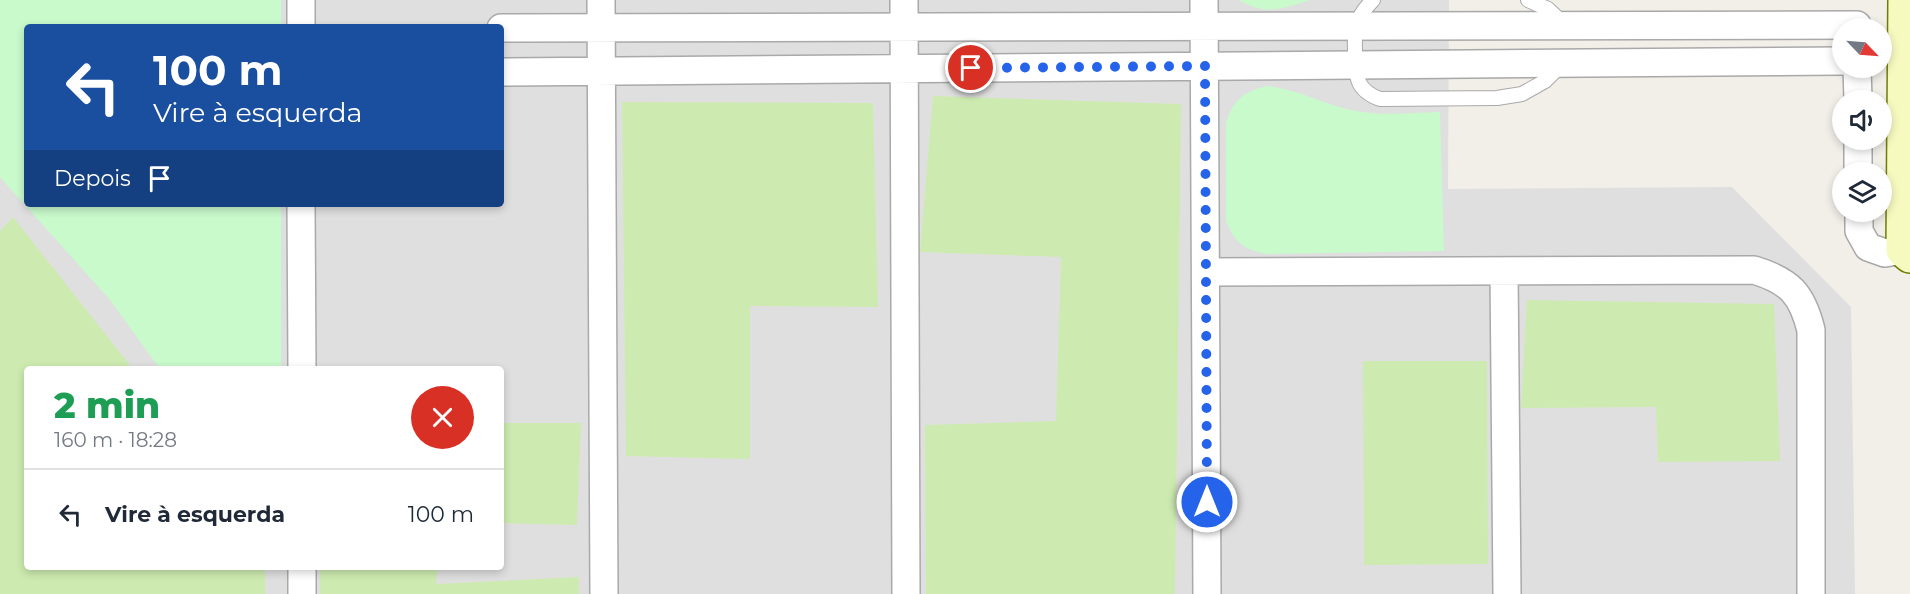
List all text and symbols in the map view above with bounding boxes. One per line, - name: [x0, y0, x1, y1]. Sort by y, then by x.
- north arrow: [1832, 18, 1892, 78]
- map controls: [1832, 18, 1892, 222]
- pin: [945, 42, 996, 93]
- text: 100 m: [153, 44, 282, 96]
- icon: left: [54, 48, 132, 126]
- icon: arrive: [954, 51, 987, 84]
- button: sound: [1832, 90, 1892, 150]
- text: Vire à esquerda: [153, 96, 362, 129]
- icon: arrive: [143, 162, 176, 195]
- button: layers: [1832, 162, 1892, 222]
- text: Depois: [54, 165, 131, 192]
- text: 2 min: [54, 383, 160, 427]
- button: close: [411, 386, 474, 449]
- text: 160 m · 18:28: [54, 428, 177, 452]
- position arrow: [1175, 470, 1239, 534]
- icon: left: [54, 498, 87, 531]
- text: Vire à esquerda: [105, 501, 285, 528]
- text: 100 m: [408, 501, 474, 528]

